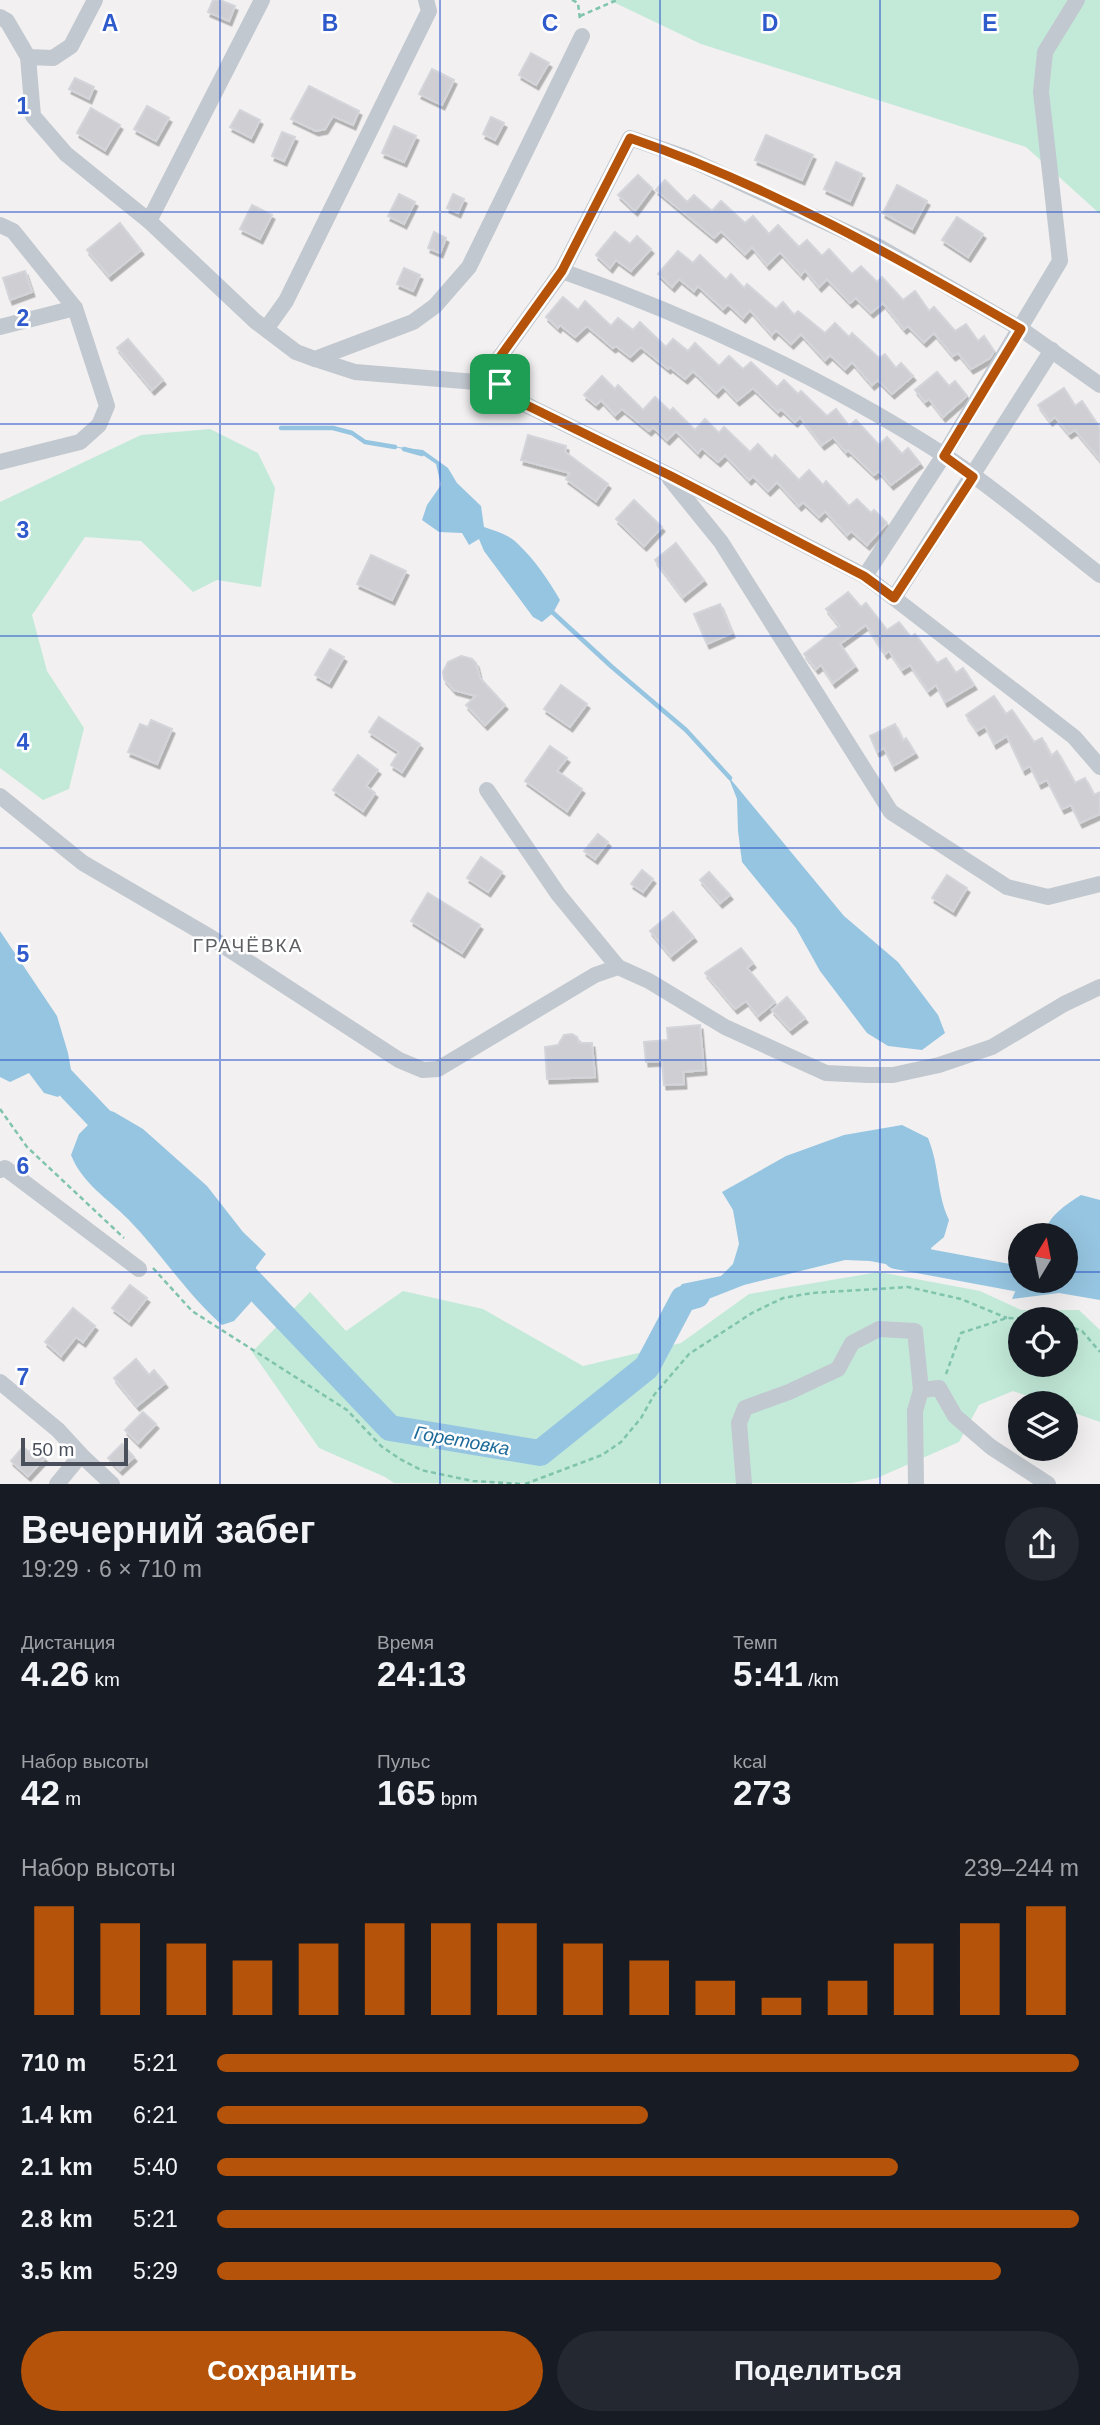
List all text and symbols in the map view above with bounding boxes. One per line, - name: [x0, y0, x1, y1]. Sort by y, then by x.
- text: A: [102, 10, 118, 36]
- text: B: [322, 10, 338, 36]
- text: C: [542, 10, 558, 36]
- text: D: [762, 10, 778, 36]
- text: E: [982, 10, 998, 36]
- text: 1: [17, 93, 30, 119]
- text: 2: [17, 305, 29, 331]
- pin: [470, 354, 530, 414]
- icon: arrive: [481, 365, 519, 403]
- text: 3: [17, 517, 29, 543]
- text: 4: [17, 729, 30, 755]
- district label: ГРАЧЁВКА: [193, 935, 303, 956]
- text: 5: [17, 941, 30, 967]
- text: 6: [17, 1153, 29, 1179]
- north arrow: [1008, 1223, 1078, 1293]
- map controls: [1008, 1223, 1078, 1461]
- button: locate: [1008, 1307, 1078, 1377]
- text: 7: [17, 1364, 29, 1390]
- button: layers: [1008, 1391, 1078, 1461]
- water label: Горетовка: [413, 1422, 511, 1459]
- scale bar: [21, 1434, 128, 1466]
- text: 50 m: [32, 1439, 74, 1460]
- button: share: [1005, 1507, 1079, 1581]
- text: Вечерний забег: [21, 1509, 315, 1551]
- text: 19:29 · 6 × 710 m: [21, 1556, 202, 1582]
- text: Дистанция: [21, 1632, 115, 1653]
- text: Время: [377, 1632, 434, 1653]
- text: Темп: [733, 1632, 777, 1653]
- text: 4.26: [21, 1654, 89, 1693]
- text: 24:13: [377, 1654, 467, 1693]
- text: 5:41: [733, 1654, 803, 1693]
- text: km: [89, 1669, 120, 1690]
- text: /km: [803, 1669, 839, 1690]
- text: Набор высоты: [21, 1751, 149, 1772]
- text: Пульс: [377, 1751, 430, 1772]
- text: kcal: [733, 1751, 767, 1772]
- text: 42: [21, 1773, 60, 1812]
- text: 165: [377, 1773, 435, 1812]
- text: 273: [733, 1773, 791, 1812]
- text: m: [60, 1788, 81, 1809]
- text: bpm: [435, 1788, 478, 1809]
- text: Набор высоты: [21, 1855, 175, 1881]
- text: 239–244 m: [964, 1855, 1079, 1881]
- text: 710 m: [21, 2050, 86, 2076]
- text: 5:21: [133, 2050, 178, 2076]
- text: 1.4 km: [21, 2102, 93, 2128]
- text: 6:21: [133, 2102, 178, 2128]
- text: 2.1 km: [21, 2154, 93, 2180]
- text: 5:40: [133, 2154, 178, 2180]
- text: 2.8 km: [21, 2206, 93, 2232]
- text: 5:21: [133, 2206, 178, 2232]
- text: 3.5 km: [21, 2258, 93, 2284]
- text: 5:29: [133, 2258, 178, 2284]
- button: Сохранить: [21, 2331, 543, 2411]
- button: Поделиться: [557, 2331, 1079, 2411]

